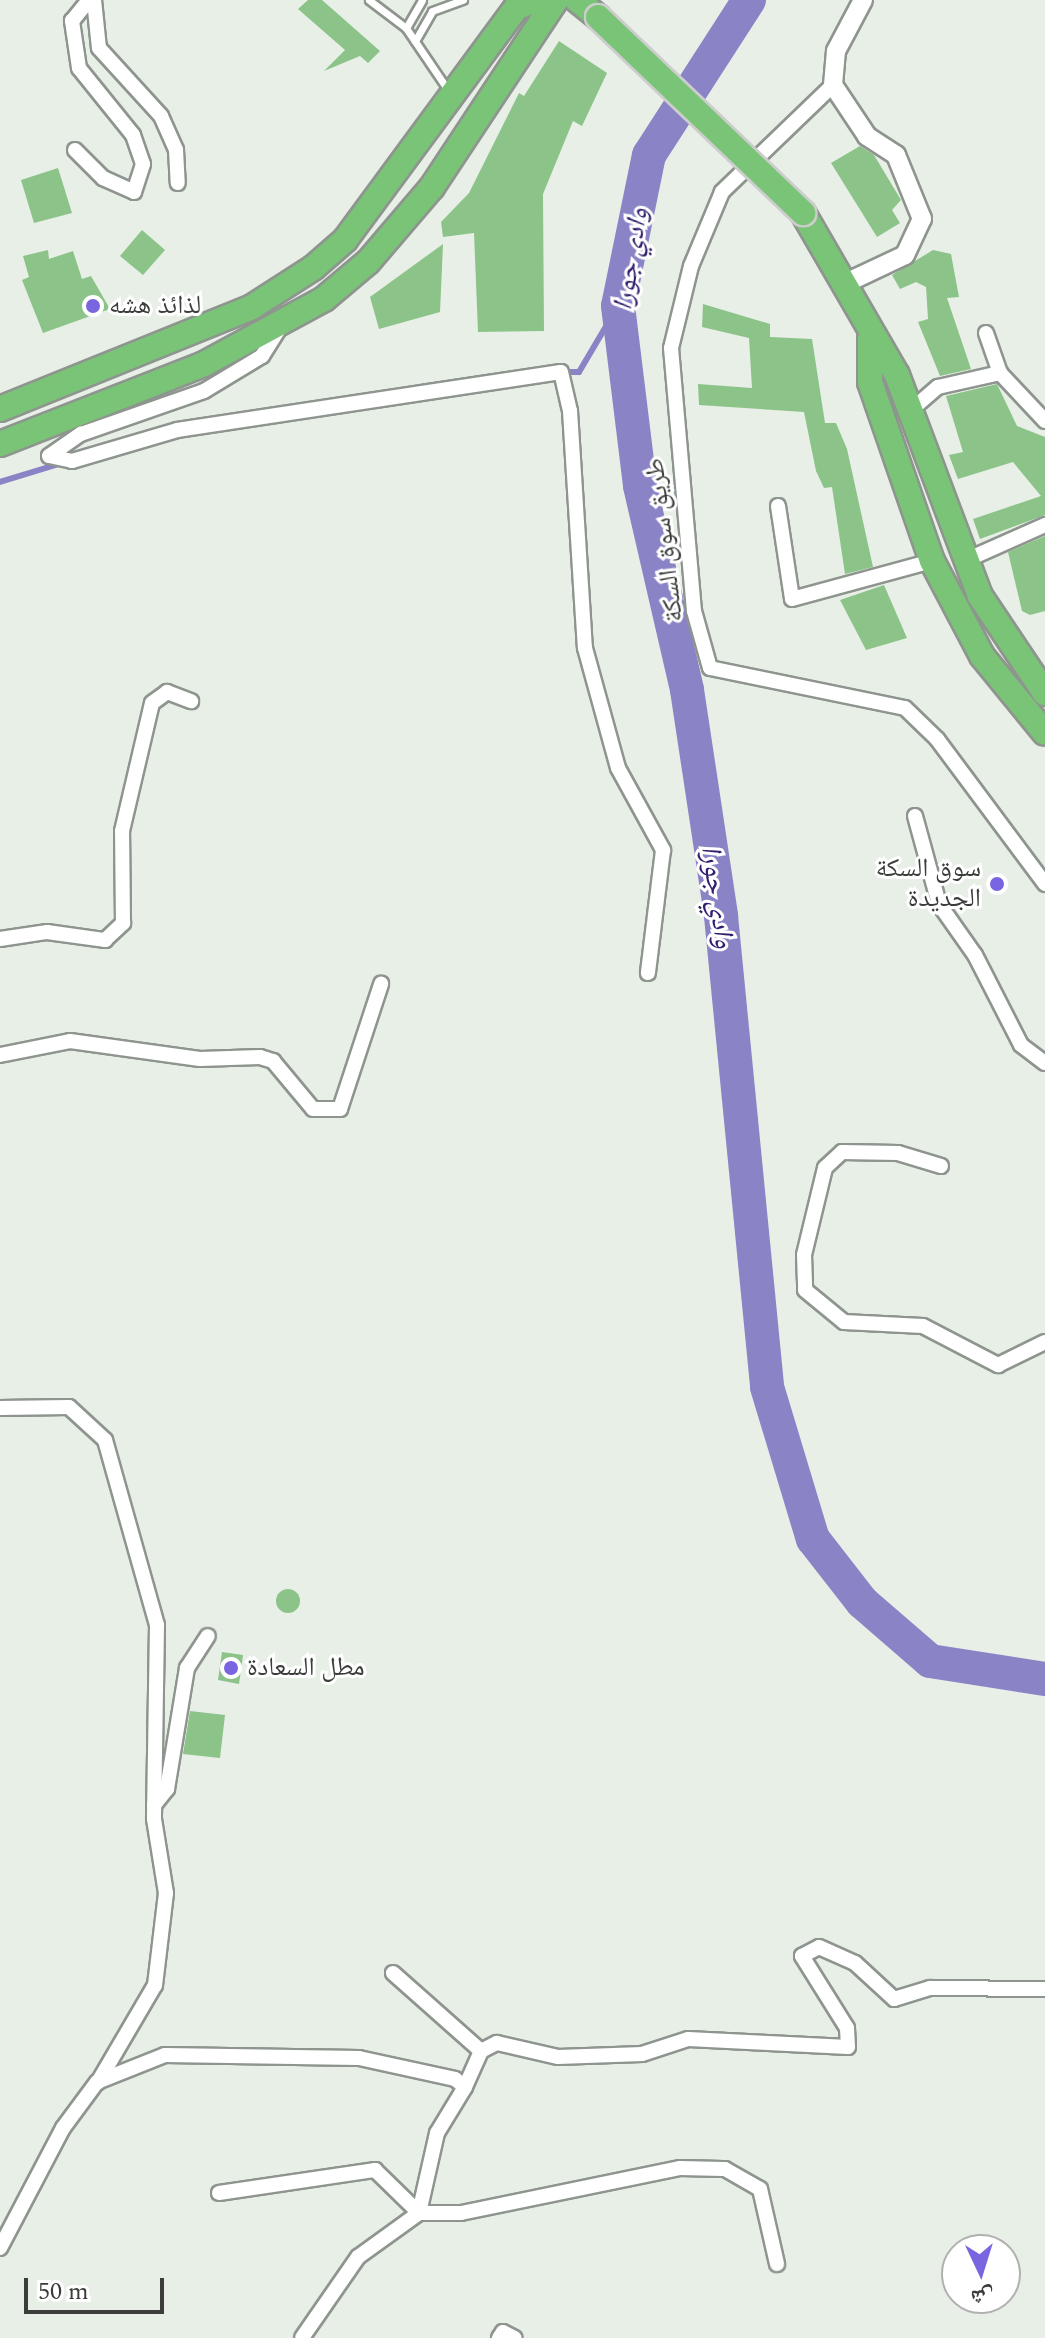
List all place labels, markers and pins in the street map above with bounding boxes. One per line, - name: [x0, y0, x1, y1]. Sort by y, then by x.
- place label: لذائذ هشه: [109, 290, 201, 322]
- marker: لذائذ هشه: [84, 297, 102, 315]
- place label: سوق السكة الجديدة: [876, 853, 981, 914]
- marker: سوق السكة الجديدة: [988, 875, 1006, 893]
- place label: مطل السعادة: [247, 1652, 365, 1684]
- marker: مطل السعادة: [222, 1659, 240, 1677]

